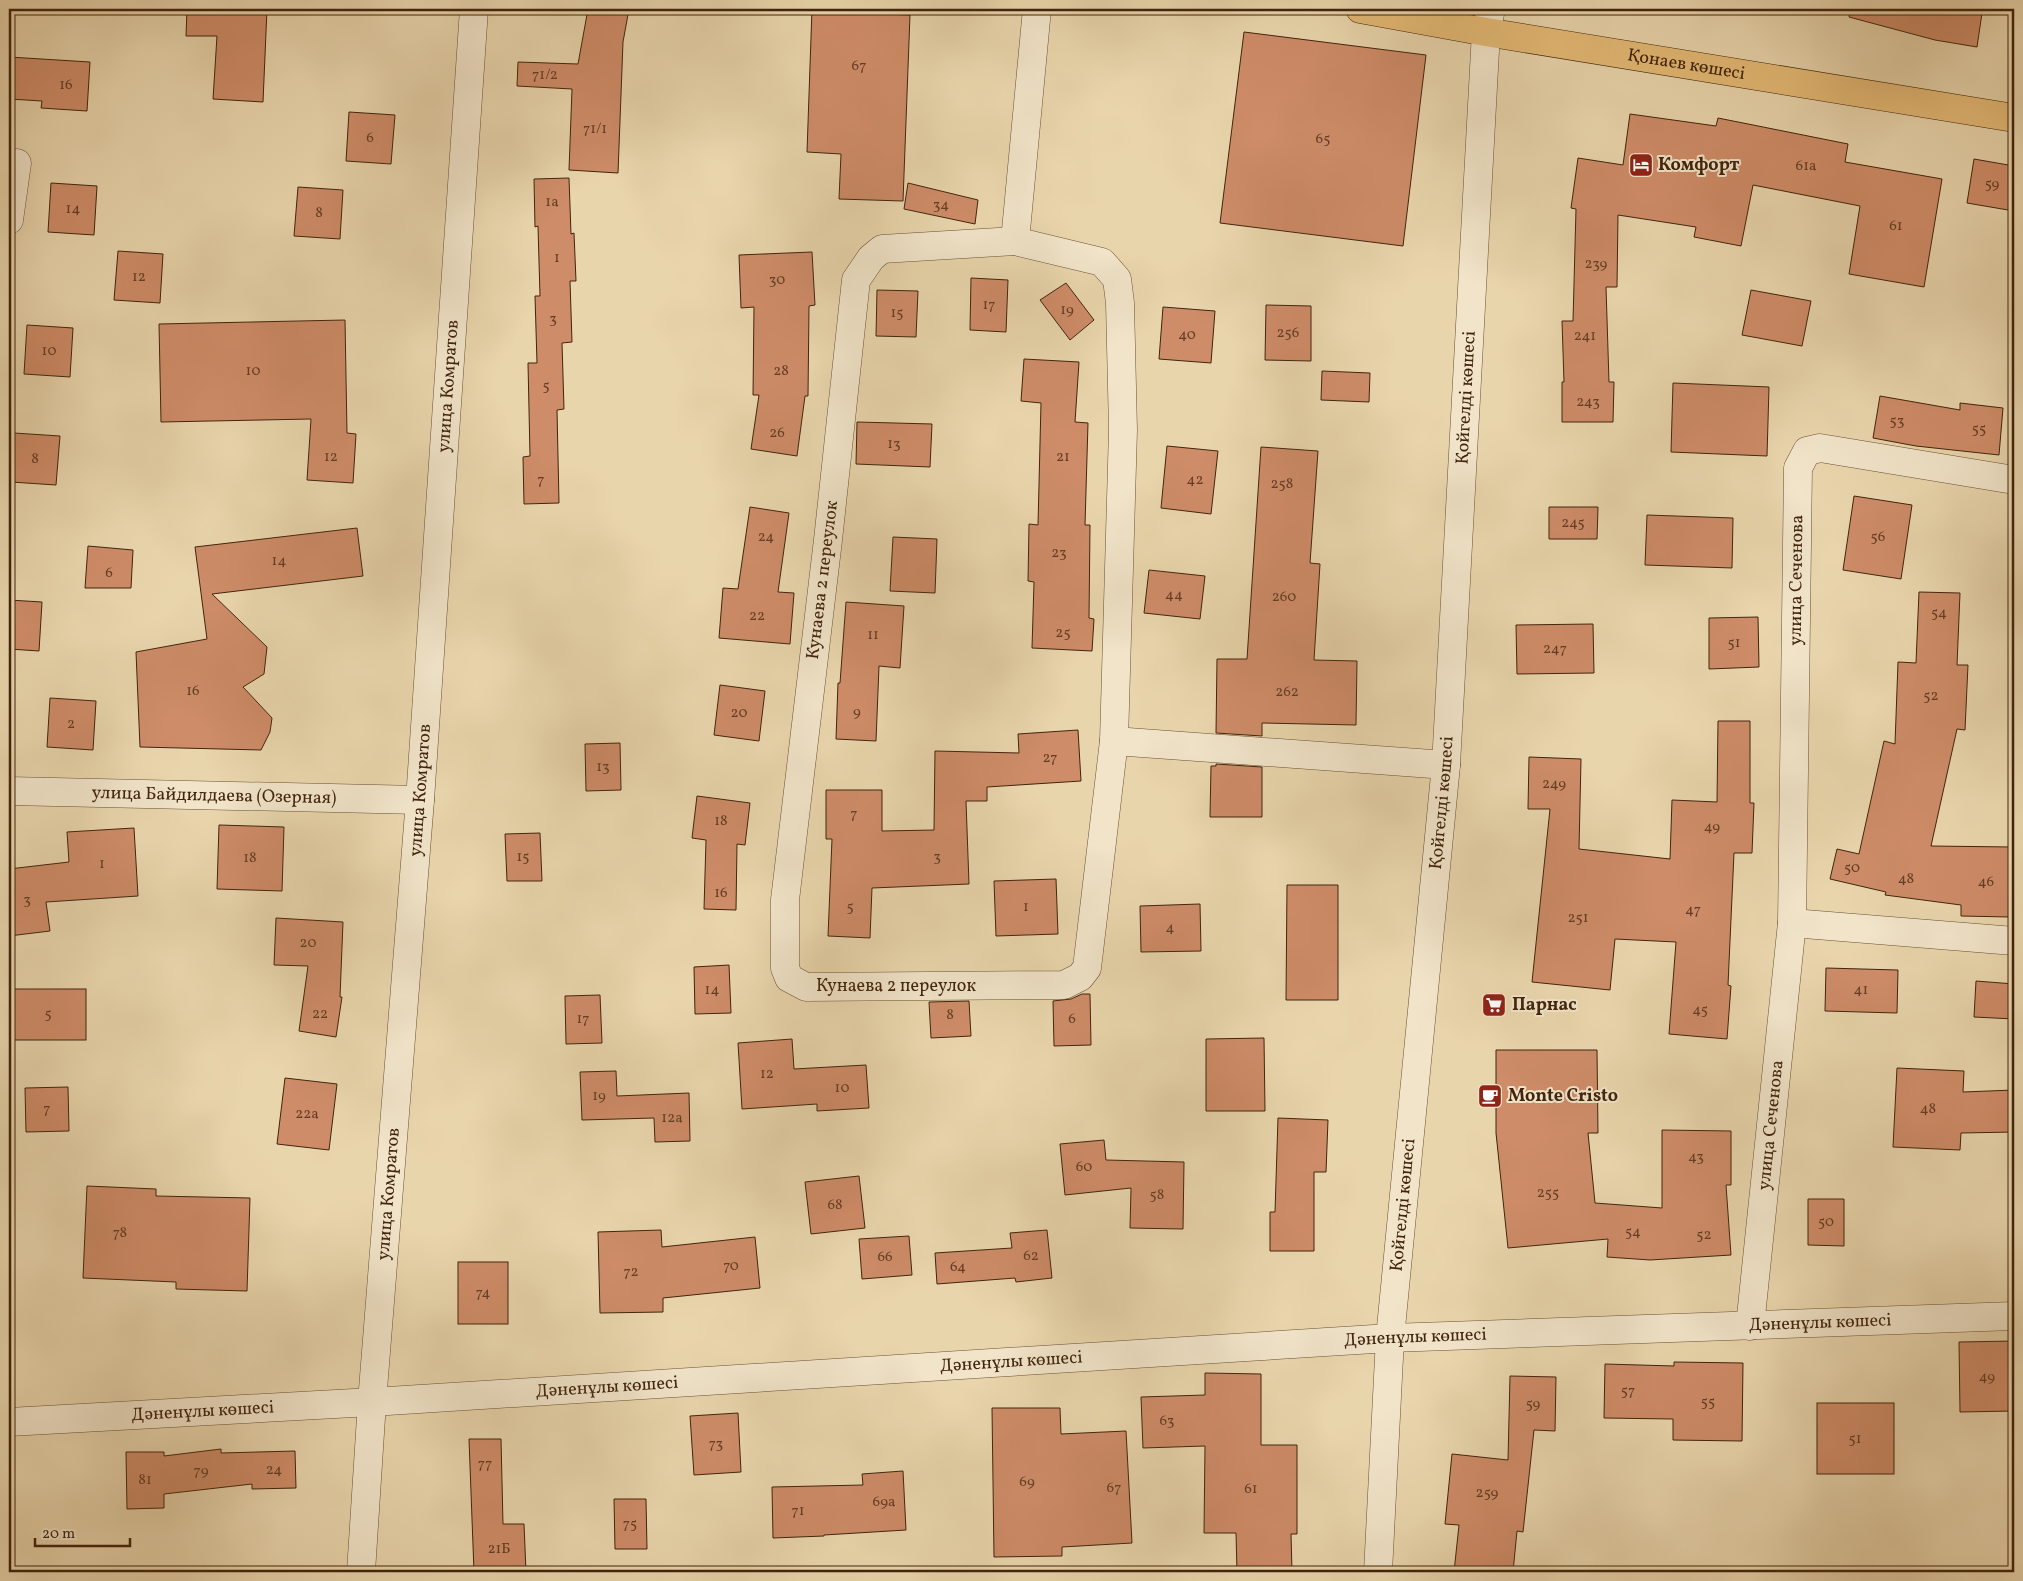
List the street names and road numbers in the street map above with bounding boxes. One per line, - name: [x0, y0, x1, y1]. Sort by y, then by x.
- street label: Қонаев көшесі: [1626, 43, 1747, 87]
- street label: улица Комратов: [431, 319, 465, 453]
- street label: Қойгелді көшесі: [1450, 330, 1482, 465]
- street label: Кунаева 2 переулок: [801, 499, 845, 661]
- street label: улица Сеченова: [1783, 515, 1810, 646]
- street label: улица Комратов: [403, 723, 438, 858]
- street label: Қойгелді көшесі: [1423, 735, 1460, 871]
- street label: улица Байдилдаева (Озерная): [91, 780, 337, 811]
- street label: Кунаева 2 переулок: [816, 974, 976, 999]
- street label: улица Сеченова: [1752, 1059, 1790, 1191]
- street label: улица Комратов: [371, 1127, 406, 1261]
- street label: Қойгелді көшесі: [1384, 1137, 1422, 1273]
- street label: Дәненұлы көшесі: [1748, 1308, 1892, 1338]
- street label: Дәненұлы көшесі: [1343, 1322, 1487, 1353]
- street label: Дәненұлы көшесі: [939, 1345, 1083, 1379]
- street label: Дәненұлы көшесі: [535, 1370, 679, 1404]
- street label: Дәненұлы көшесі: [131, 1395, 275, 1428]

